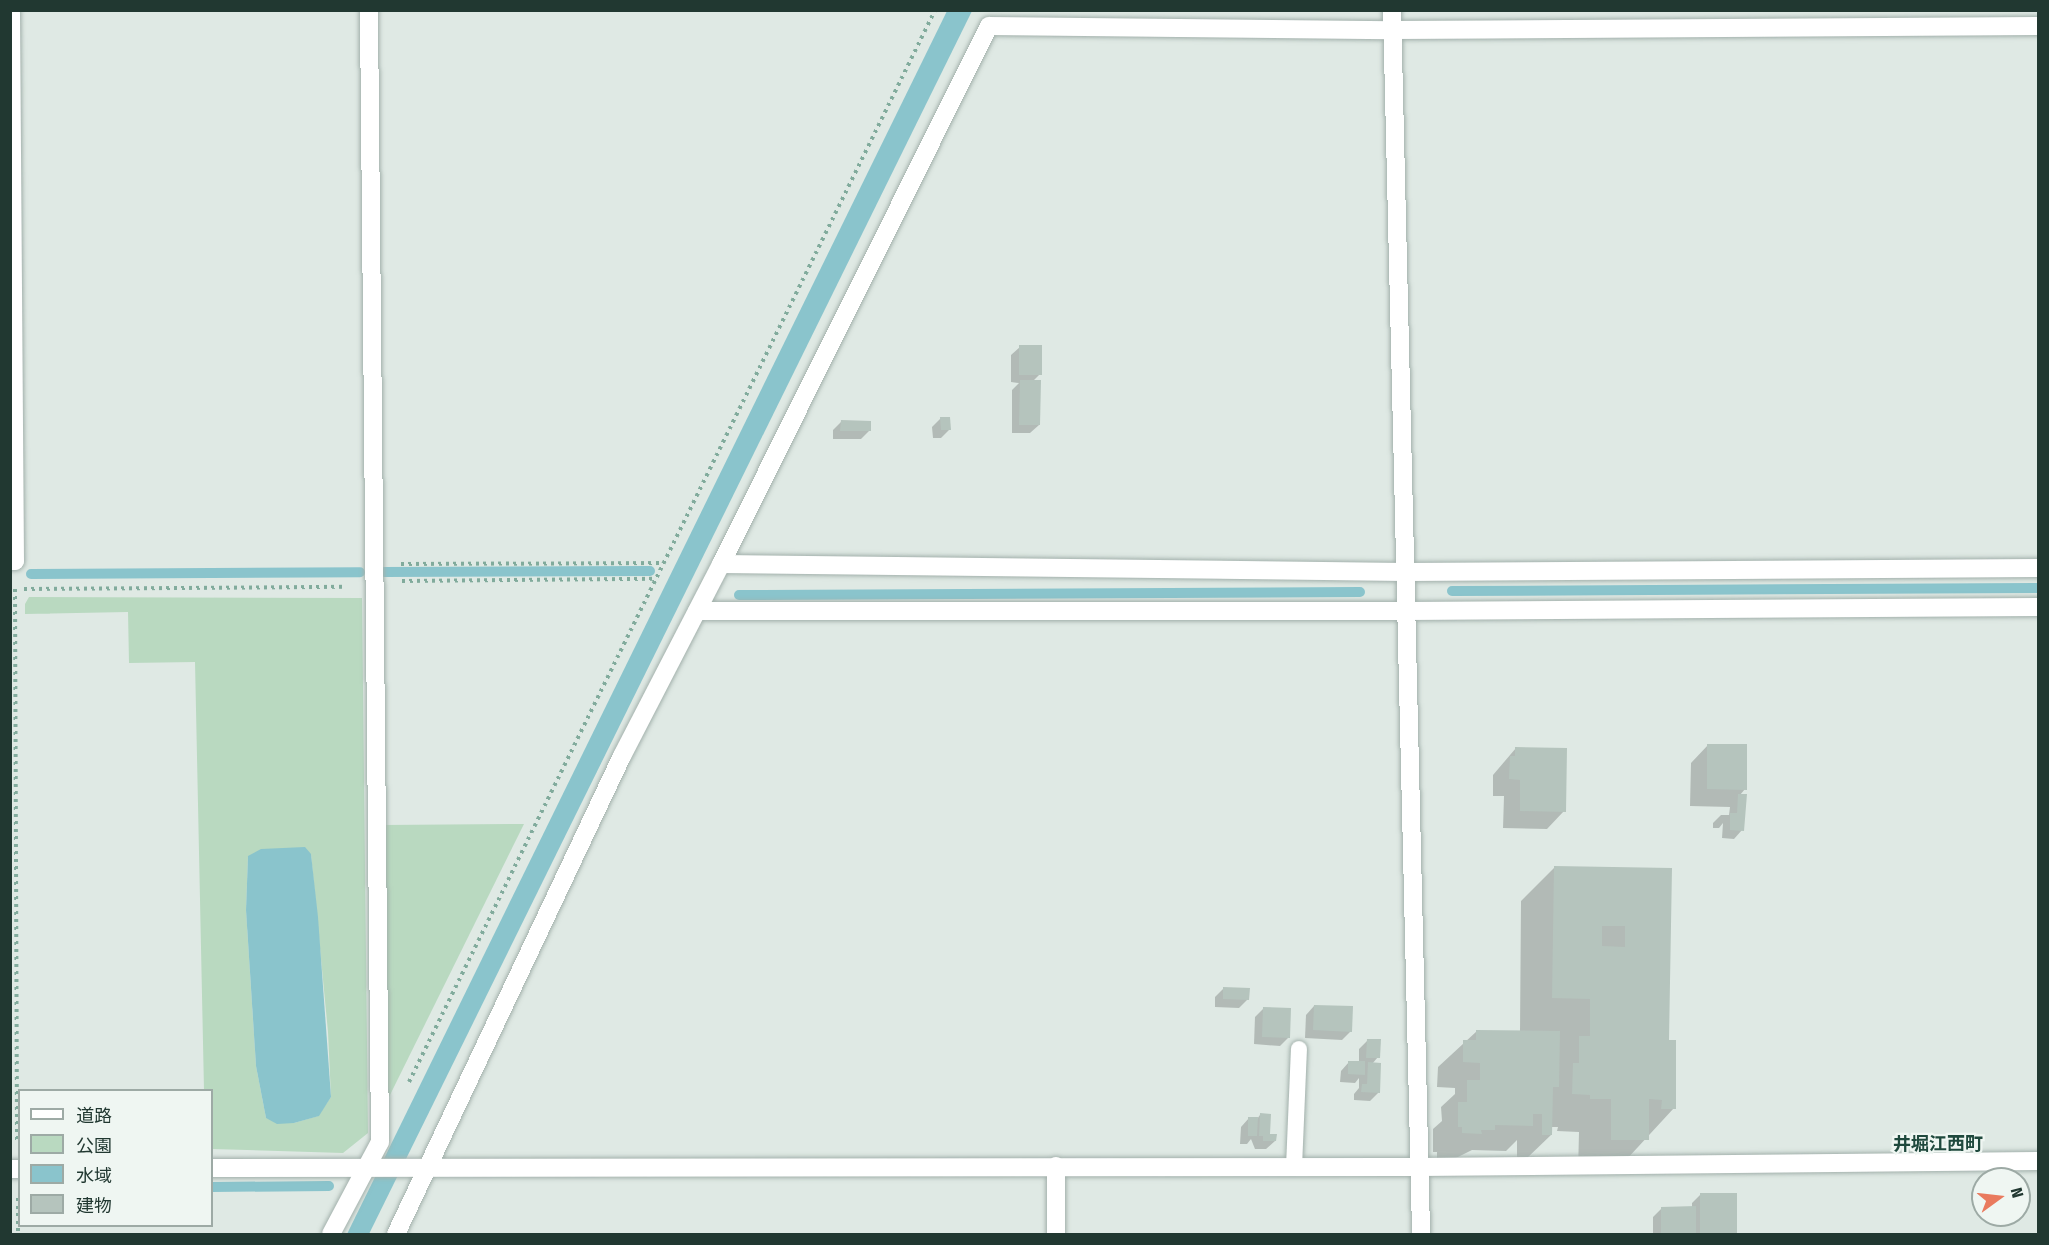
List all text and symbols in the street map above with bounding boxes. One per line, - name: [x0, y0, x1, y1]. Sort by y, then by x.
- legend: [18, 1089, 213, 1227]
- text: 道路: [76, 1105, 112, 1127]
- district label: 井堀江西町: [1893, 1133, 1983, 1155]
- text: 公園: [76, 1135, 112, 1157]
- text: 水域: [76, 1165, 112, 1187]
- north arrow: [1971, 1167, 2031, 1227]
- text: N: [2007, 1186, 2027, 1200]
- text: 建物: [76, 1195, 112, 1217]

